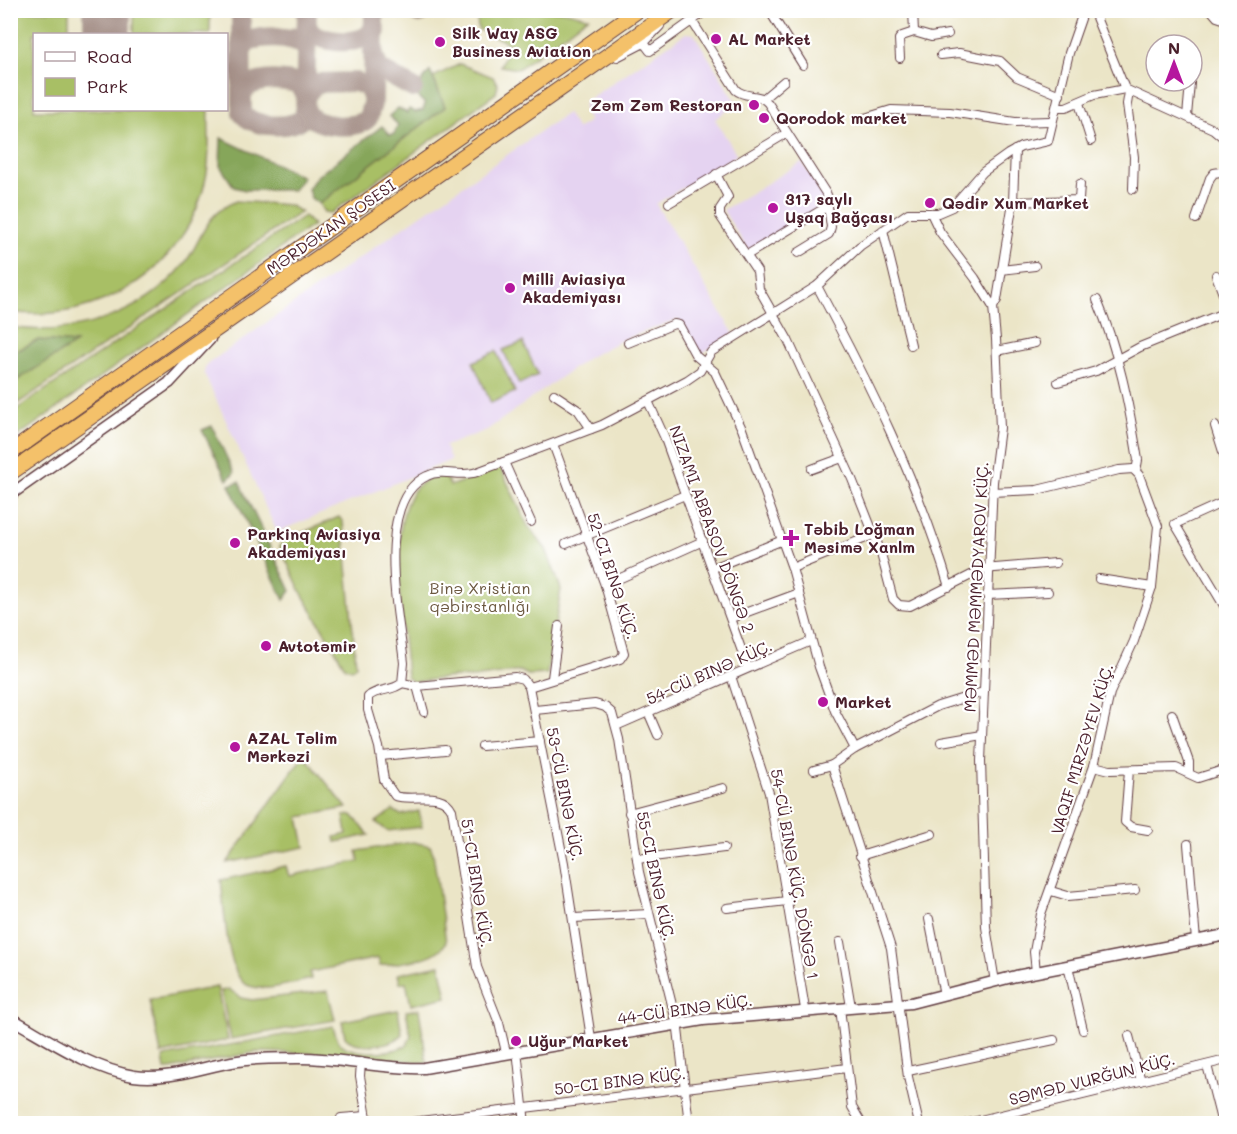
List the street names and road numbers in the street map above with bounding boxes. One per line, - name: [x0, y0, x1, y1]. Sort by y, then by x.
- street label: MƏRDƏKAN ŞOSESI: [262, 174, 399, 279]
- street label: NIZAMI ABBASOV DÖNGƏ 2: [665, 422, 760, 635]
- street label: MƏMMƏD MƏMMƏDYAROV KÜÇ.: [958, 461, 993, 713]
- street label: 52-CI BINƏ KÜÇ.: [583, 510, 644, 642]
- street label: 54-CÜ BINƏ KÜÇ.: [642, 634, 775, 709]
- street label: VAQIF MIRZƏYEV KÜÇ.: [1046, 661, 1118, 837]
- street label: 53-CÜ BINƏ KÜÇ.: [542, 725, 589, 863]
- street label: 54-CÜ BINƏ KÜÇ. DÖNGƏ 1: [767, 767, 824, 981]
- street label: 55-CI BINƏ KÜÇ.: [632, 809, 680, 943]
- street label: 51-CI BINƏ KÜÇ.: [457, 817, 498, 949]
- street label: 44-CÜ BINƏ KÜÇ.: [616, 989, 754, 1028]
- street label: SƏMƏD VURĞUN KÜÇ.: [1007, 1048, 1177, 1109]
- street label: 50-CI BINƏ KÜÇ.: [553, 1062, 687, 1099]

